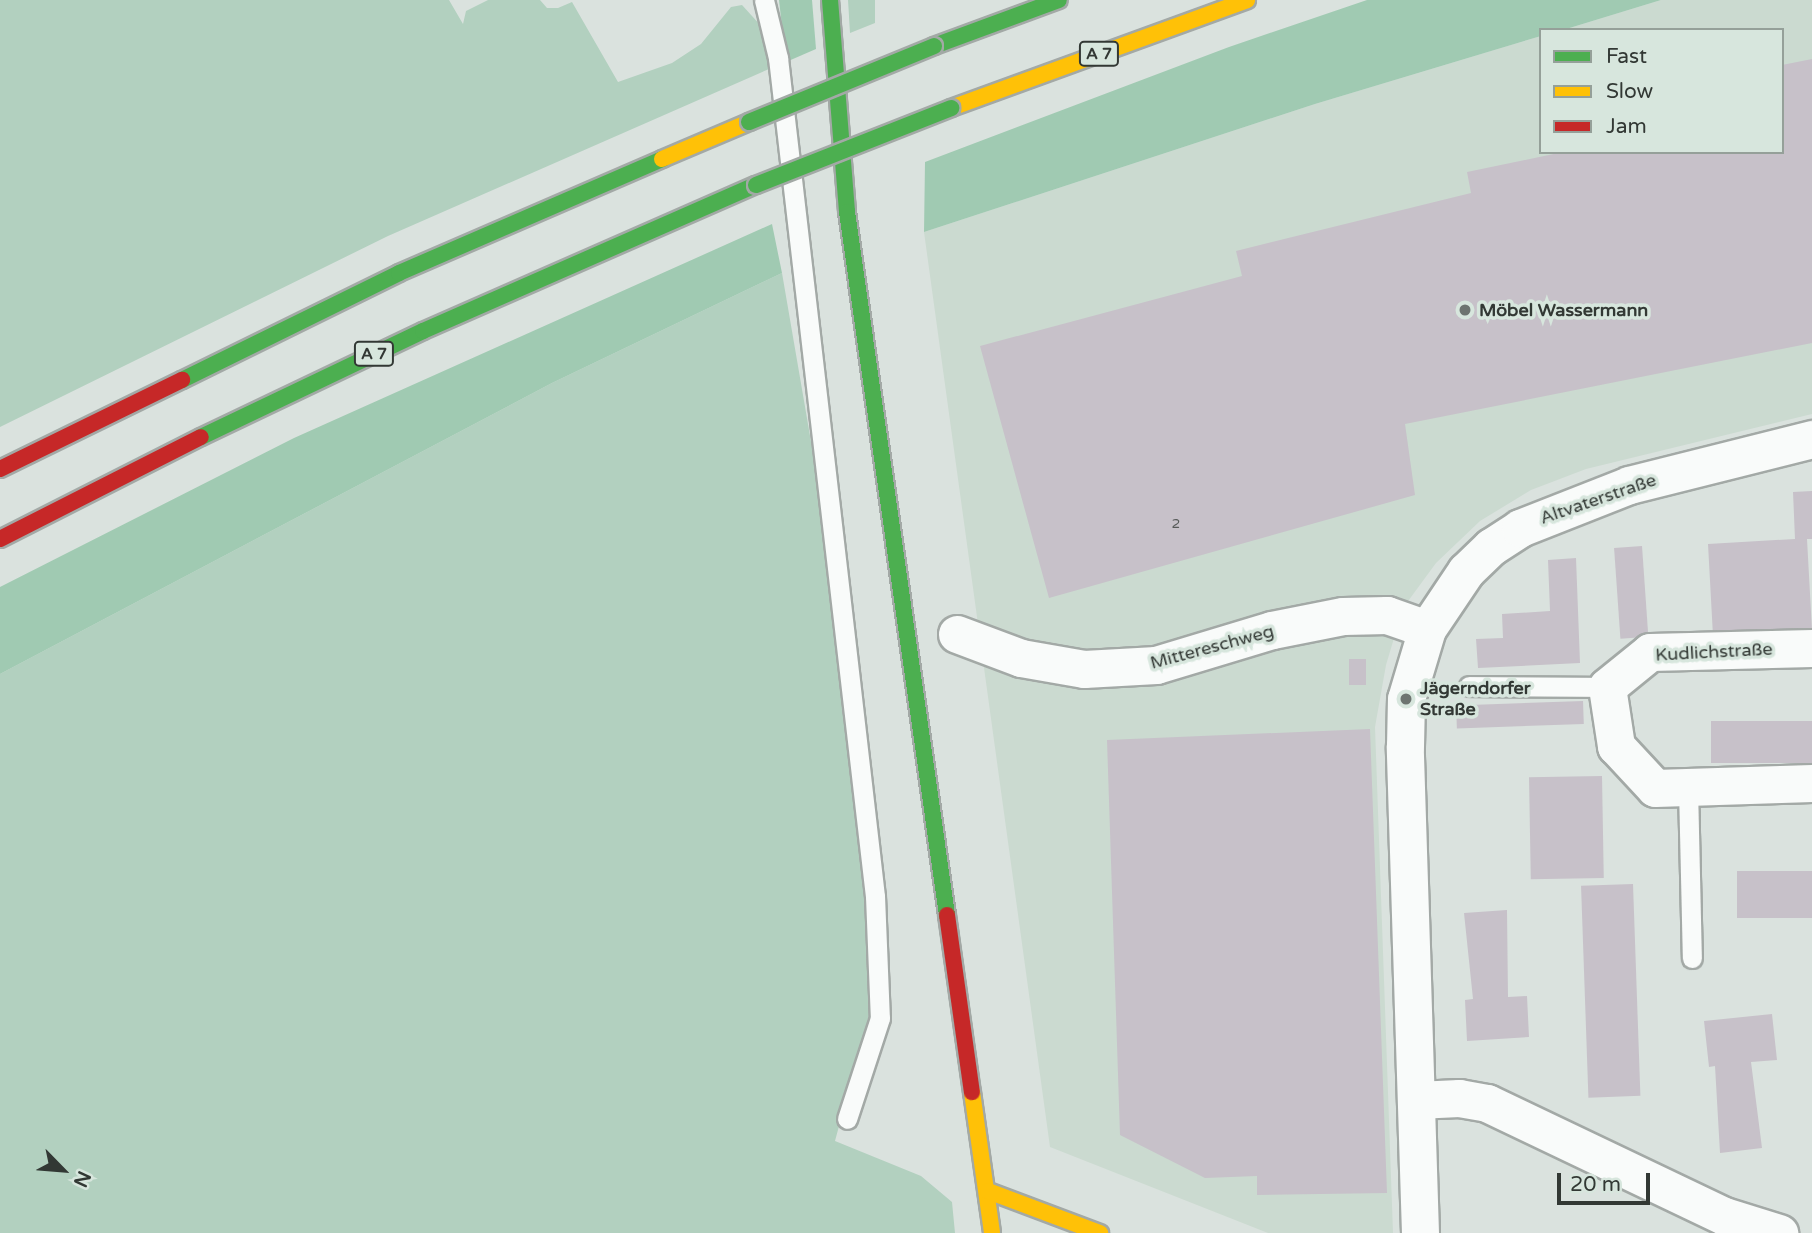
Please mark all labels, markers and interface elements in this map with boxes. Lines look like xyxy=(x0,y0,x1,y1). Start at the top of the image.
legend xyxy=(1539,28,1784,154)
road number: A 7 xyxy=(1078,42,1120,66)
text: Fast xyxy=(1606,44,1647,69)
text: Slow xyxy=(1606,79,1653,104)
text: Jam xyxy=(1606,114,1647,139)
place label: Möbel Wassermann xyxy=(1479,299,1648,321)
marker: Möbel Wassermann xyxy=(1457,302,1473,318)
road number: A 7 xyxy=(353,342,395,366)
street label: Altvaterstraße xyxy=(1537,469,1659,529)
house number: 2 xyxy=(1172,516,1180,532)
street label: Mittereschweg xyxy=(1148,620,1276,674)
street label: Kudlichstraße xyxy=(1655,638,1773,666)
place label: Jägerndorfer Straße xyxy=(1420,678,1531,720)
marker: Jägerndorfer Straße xyxy=(1398,691,1414,707)
north arrow xyxy=(28,1135,98,1205)
scale bar xyxy=(1560,1160,1653,1204)
text: N xyxy=(69,1167,95,1190)
text: 20 m xyxy=(1570,1172,1621,1197)

